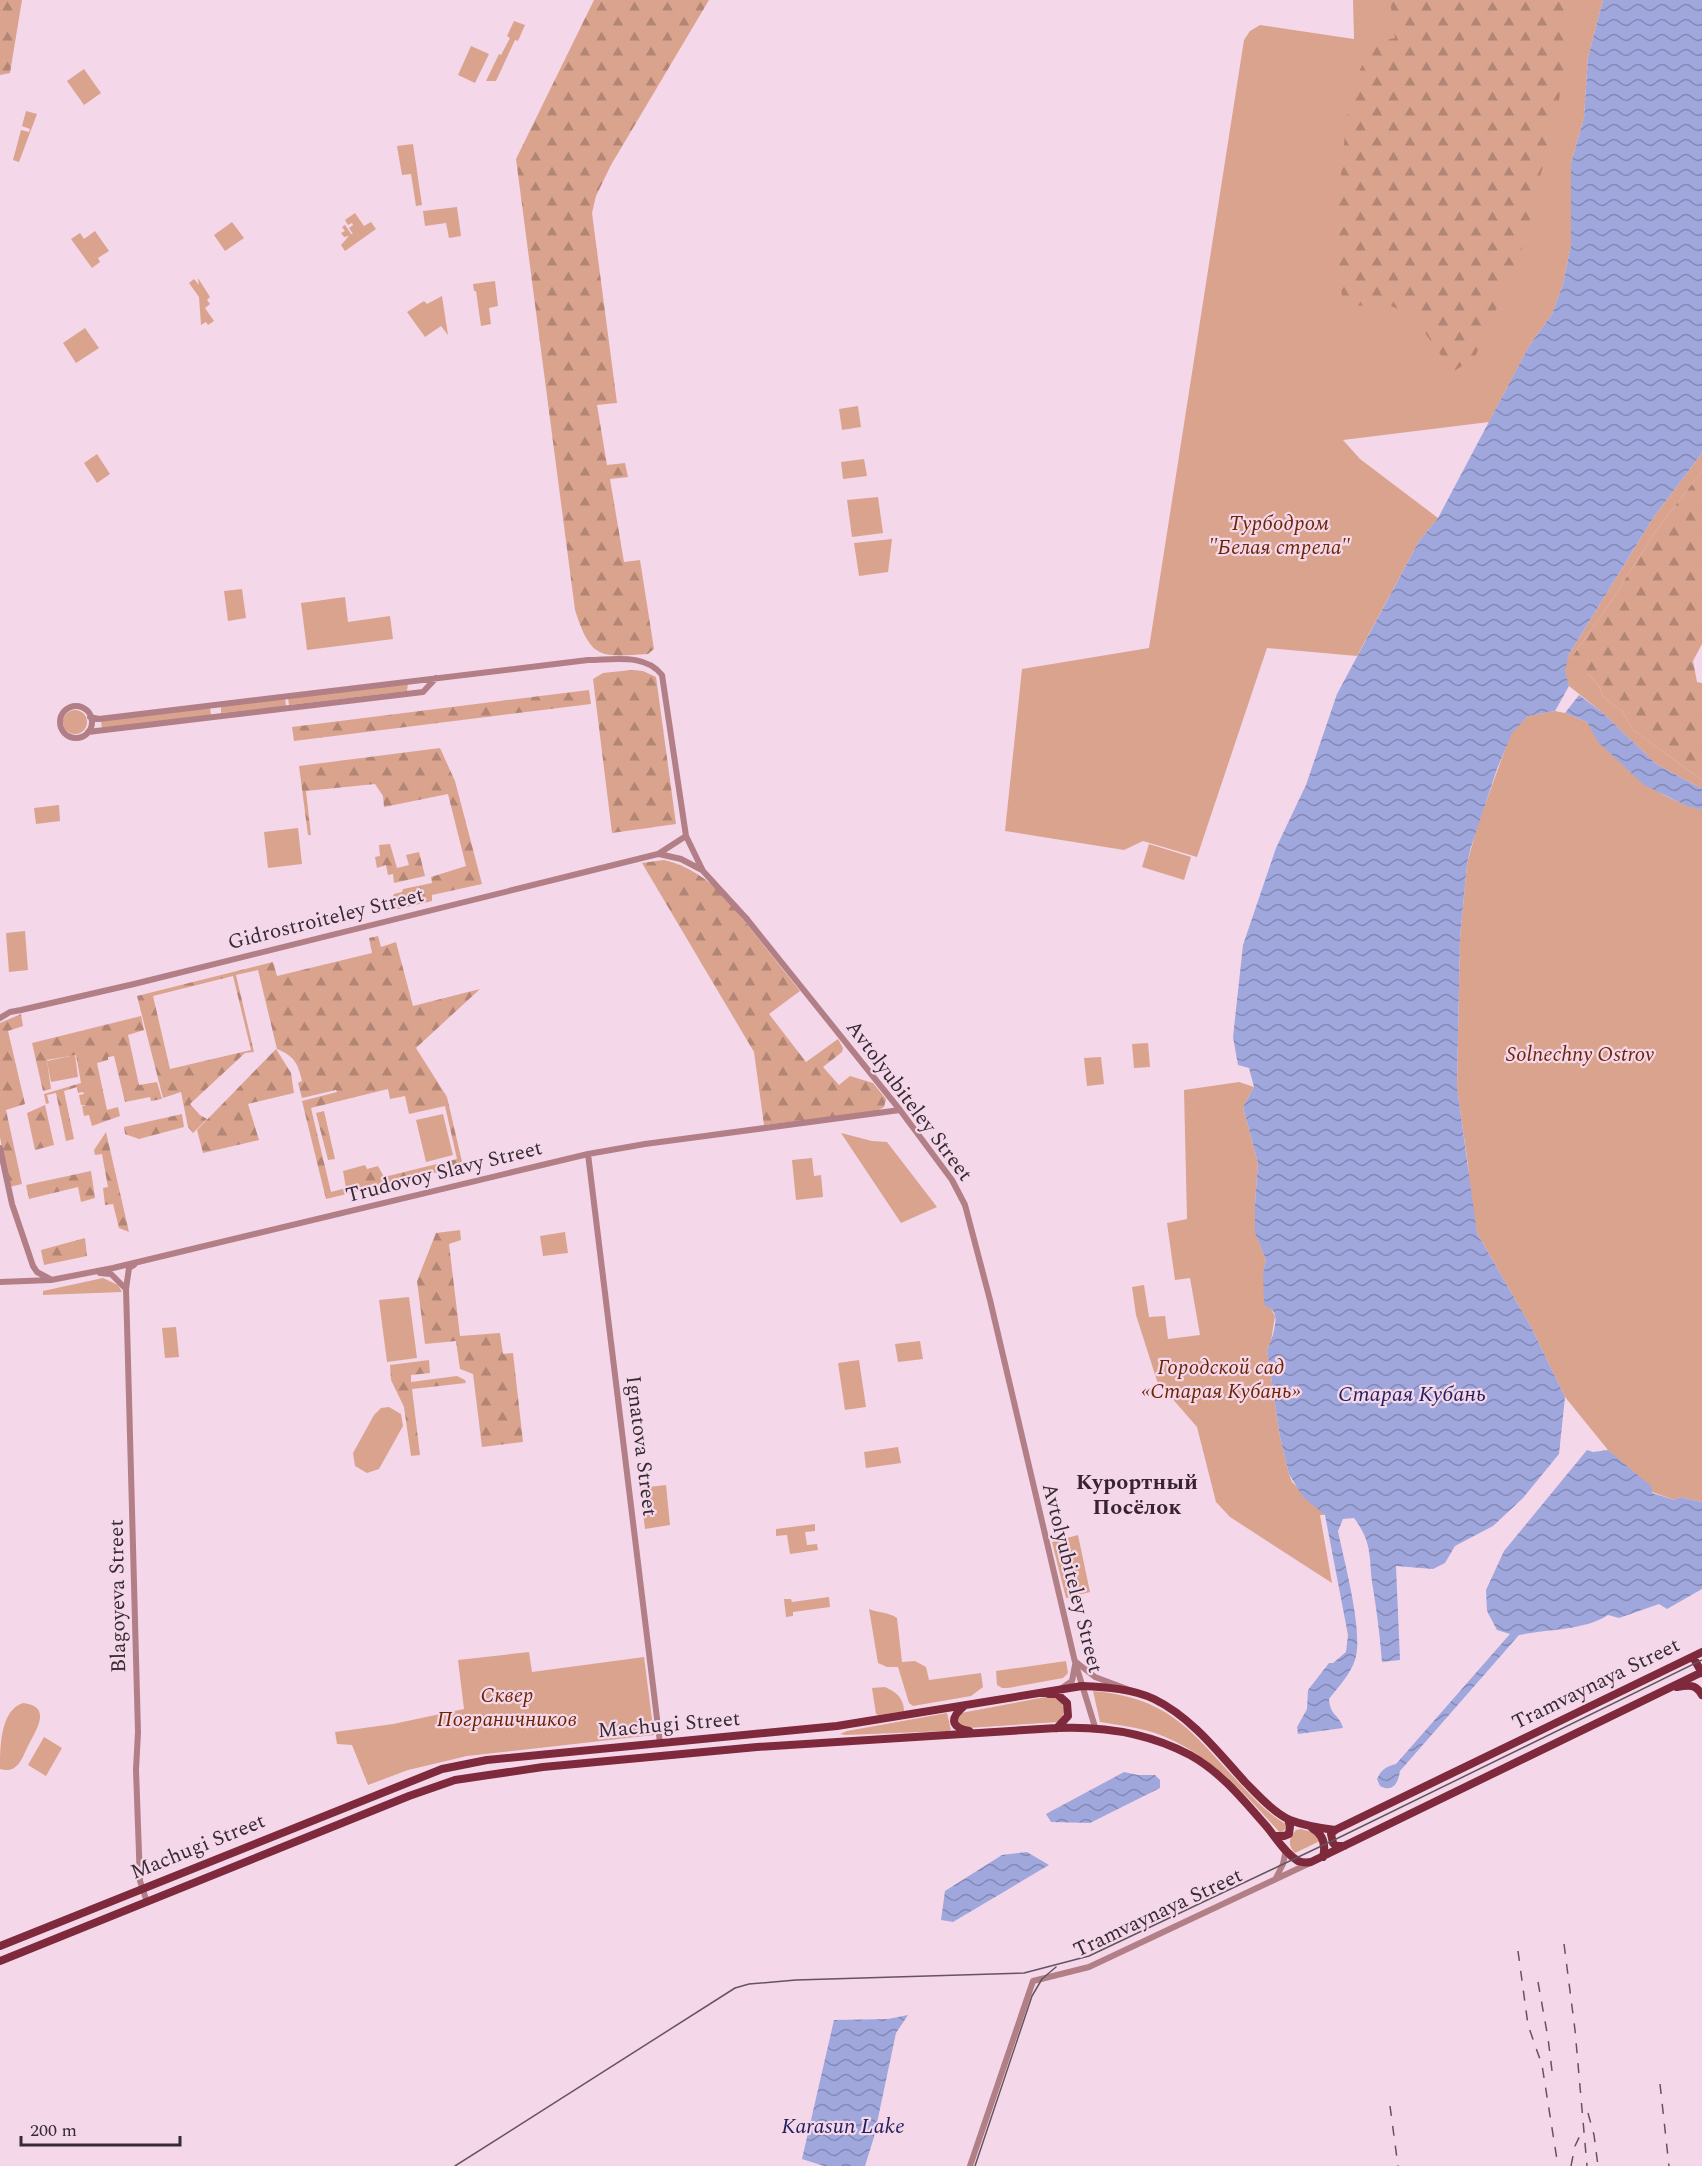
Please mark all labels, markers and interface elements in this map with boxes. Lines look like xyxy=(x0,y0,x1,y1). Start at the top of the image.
park label: Турбодром "Белая стрела" xyxy=(1208,508,1350,564)
street label: Gidrostroiteley Street xyxy=(224,879,428,959)
street label: Avtolyubiteley Street xyxy=(838,1014,980,1188)
park label: Solnechny Ostrov xyxy=(1506,1039,1655,1071)
street label: Trudovoy Slavy Street xyxy=(342,1132,546,1212)
park label: Городской сад «Старая Кубань» xyxy=(1142,1352,1301,1408)
street label: Ignatova Street xyxy=(617,1374,665,1518)
water label: Старая Кубань xyxy=(1338,1378,1486,1411)
district label: Курортный Посёлок xyxy=(1076,1466,1198,1524)
street label: Avtolyubiteley Street xyxy=(1033,1480,1111,1676)
street label: Blagoyeva Street xyxy=(101,1519,135,1673)
street label: Tramvaynaya Street xyxy=(1507,1629,1685,1739)
park label: Сквер Пограничников xyxy=(437,1680,577,1736)
street label: Machugi Street xyxy=(596,1703,742,1747)
street label: Machugi Street xyxy=(126,1805,270,1889)
street label: Tramvaynaya Street xyxy=(1068,1860,1248,1966)
scale bar xyxy=(21,2109,180,2147)
water label: Karasun Lake xyxy=(781,2110,905,2143)
text: 200 m xyxy=(30,2117,77,2144)

